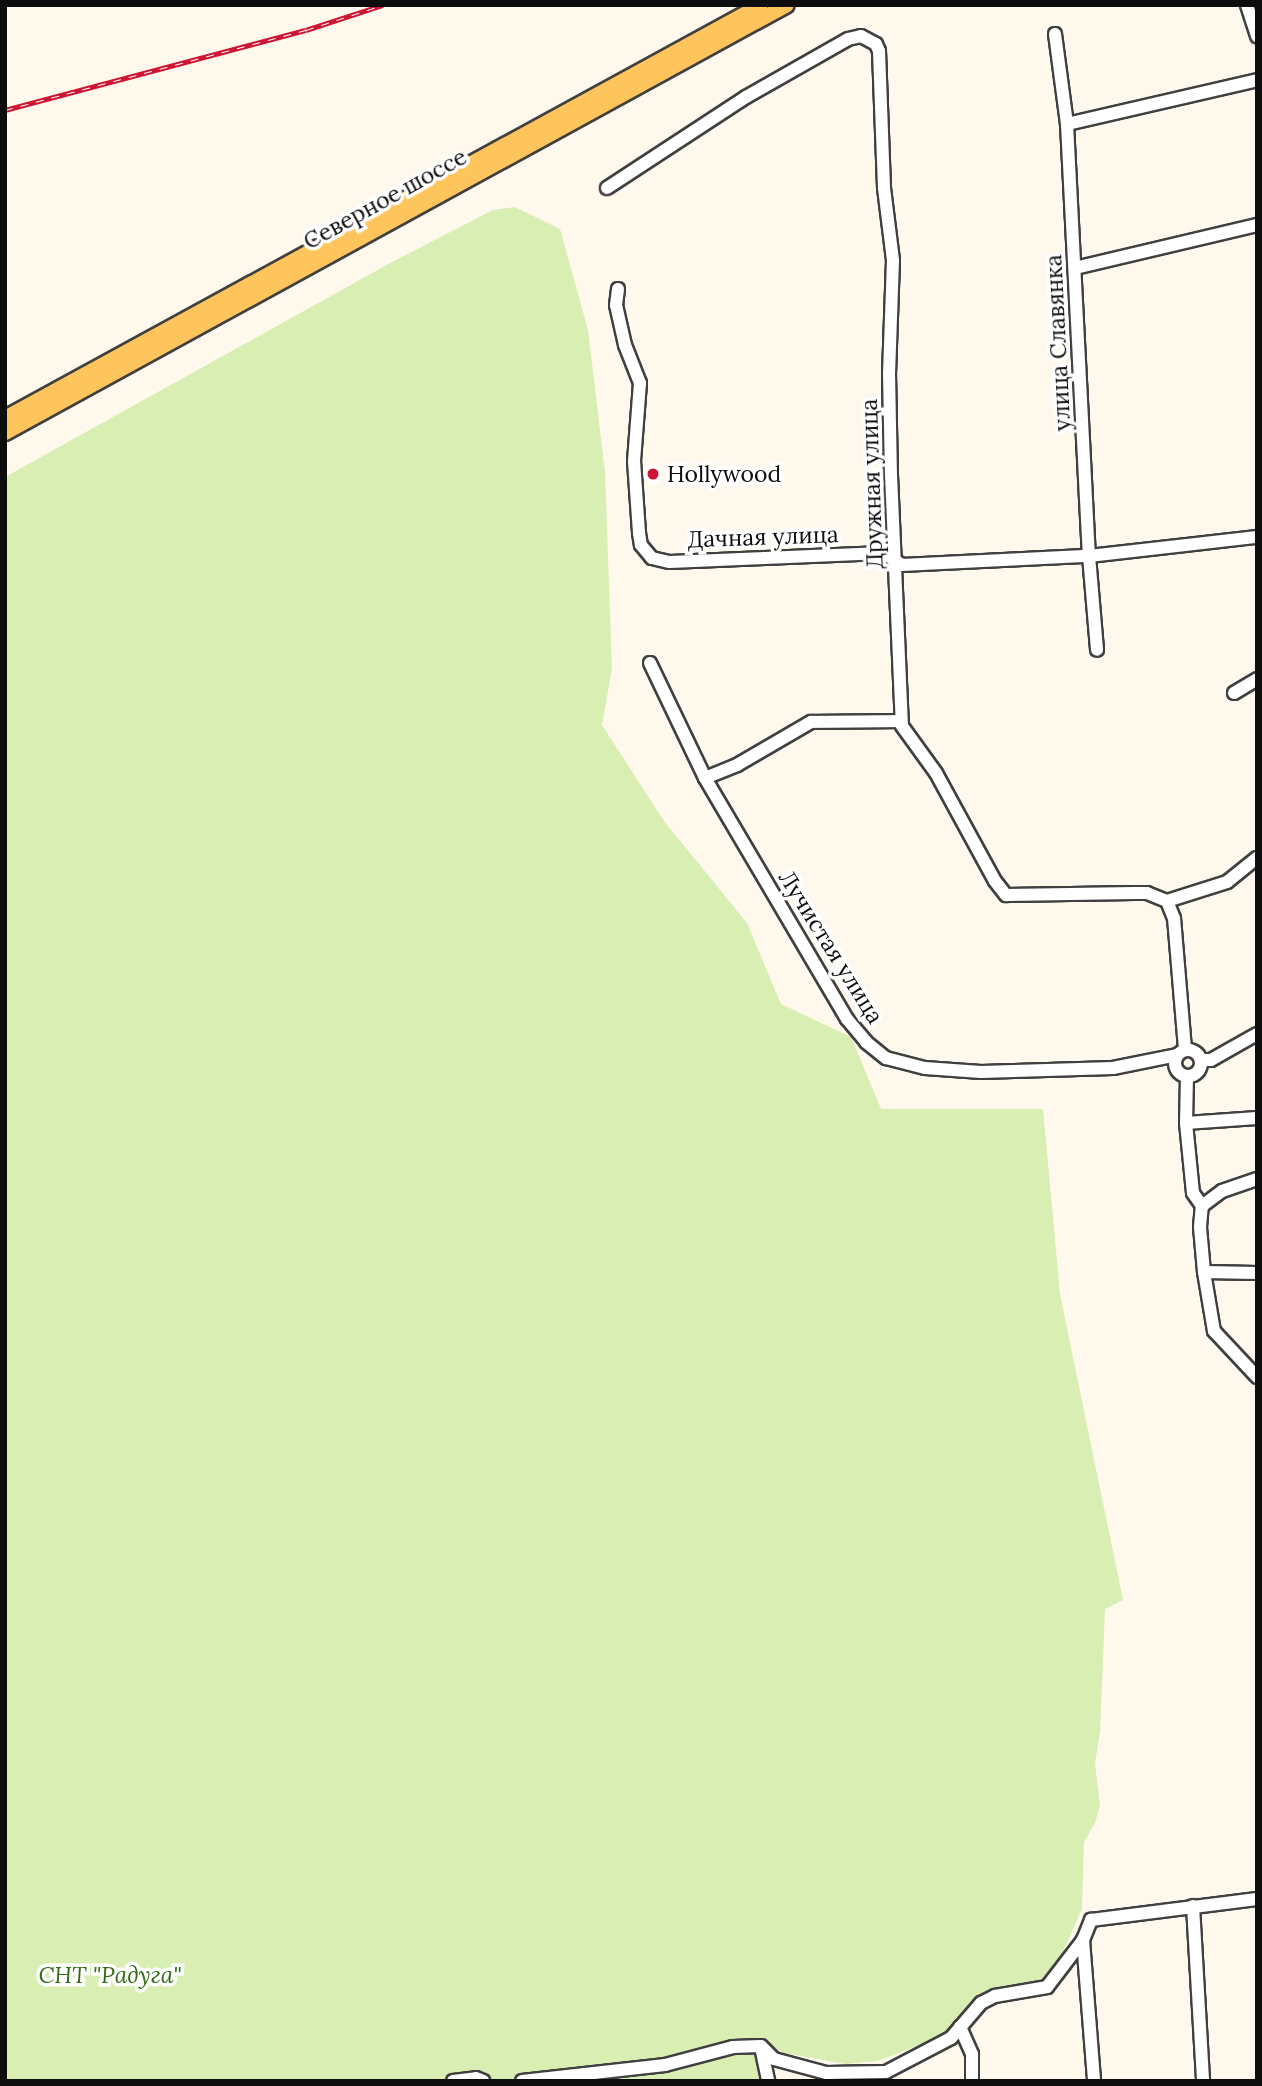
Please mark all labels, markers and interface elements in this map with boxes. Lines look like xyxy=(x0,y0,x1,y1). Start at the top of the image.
street label: Северное шоссе xyxy=(299,143,471,255)
street label: улица Славянка xyxy=(1040,254,1076,432)
street label: Дружная улица xyxy=(855,398,889,570)
place label: Hollywood xyxy=(667,460,781,488)
marker: Hollywood xyxy=(645,466,661,482)
street label: Дачная улица xyxy=(687,521,839,553)
street label: Лучистая улица xyxy=(773,865,889,1029)
park label: СНТ "Радуга" xyxy=(39,1961,181,1989)

